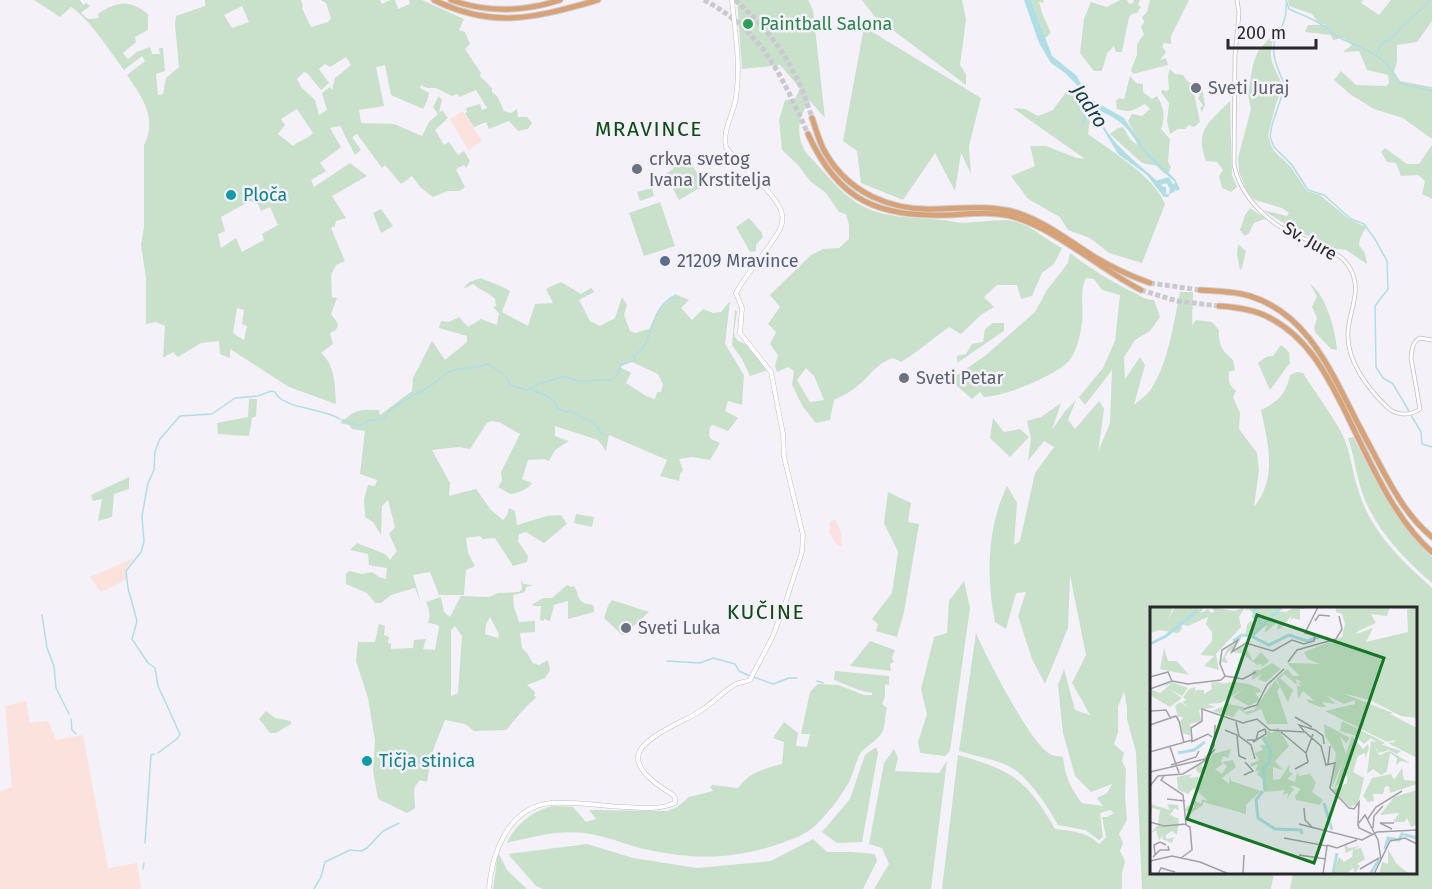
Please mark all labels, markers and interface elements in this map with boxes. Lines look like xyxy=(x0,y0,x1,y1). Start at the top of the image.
scale bar xyxy=(1228,12,1316,50)
place label: Paintball Salona xyxy=(760,13,892,35)
marker: Paintball Salona xyxy=(741,17,755,31)
text: 200 m xyxy=(1237,22,1286,44)
place label: Sveti Juraj xyxy=(1208,77,1290,99)
water label: Jadro xyxy=(1066,79,1113,132)
marker: Sveti Juraj xyxy=(1189,81,1203,95)
district label: MRAVINCE xyxy=(595,116,703,142)
place label: crkva svetog Ivana Krstitelja xyxy=(649,148,771,191)
marker: crkva svetog Ivana Krstitelja xyxy=(630,162,644,176)
place label: Ploča xyxy=(243,184,287,206)
marker: Ploča xyxy=(224,188,238,202)
street label: Sv. Jure xyxy=(1279,217,1341,265)
place label: 21209 Mravince xyxy=(677,250,799,272)
marker: 21209 Mravince xyxy=(658,254,672,268)
place label: Sveti Petar xyxy=(916,367,1003,389)
marker: Sveti Petar xyxy=(897,371,911,385)
district label: KUČINE xyxy=(727,599,805,625)
inset map xyxy=(1150,607,1417,874)
place label: Sveti Luka xyxy=(638,617,720,639)
marker: Sveti Luka xyxy=(619,621,633,635)
place label: Tičja stinica xyxy=(379,750,475,772)
marker: Tičja stinica xyxy=(360,754,374,768)

